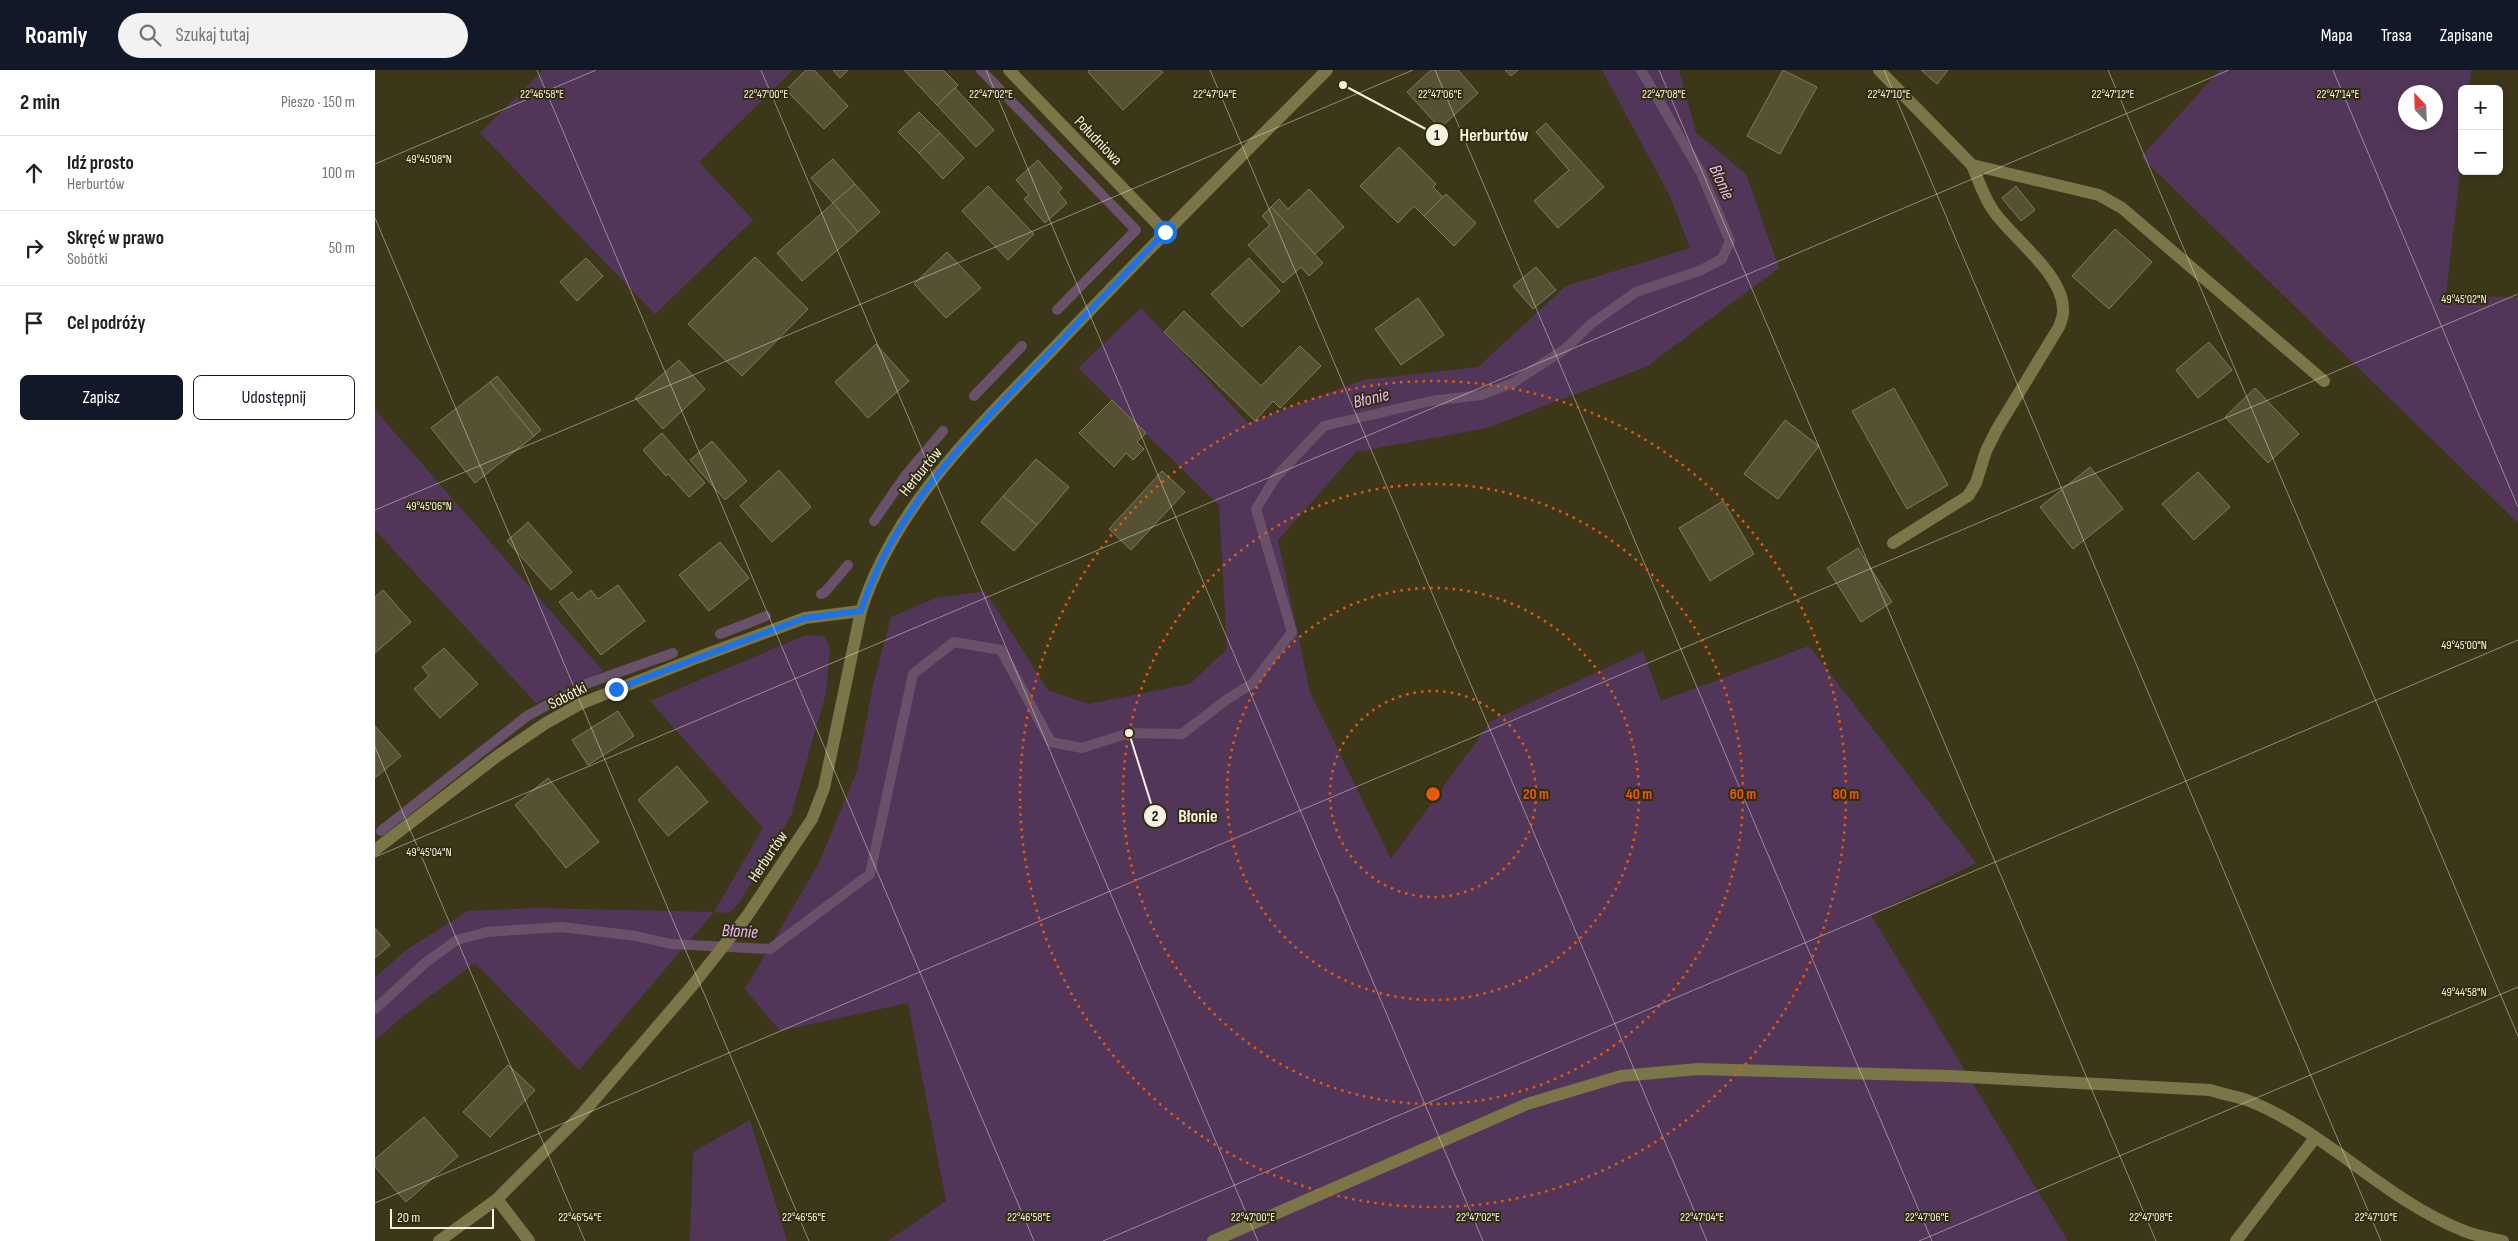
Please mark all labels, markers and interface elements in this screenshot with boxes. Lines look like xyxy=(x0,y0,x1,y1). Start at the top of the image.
search box xyxy=(118,13,468,58)
text: Roamly xyxy=(25,21,88,50)
icon: search xyxy=(136,21,164,49)
text: Szukaj tutaj xyxy=(176,24,249,47)
text: Mapa xyxy=(2321,25,2353,46)
text: Trasa xyxy=(2381,25,2412,46)
text: Zapisane xyxy=(2440,25,2493,46)
north arrow xyxy=(2398,85,2443,130)
map controls xyxy=(2458,85,2503,175)
button: + xyxy=(2458,85,2503,130)
text: 22°46'58"E xyxy=(520,87,564,102)
text: 22°47'00"E xyxy=(744,87,788,102)
text: 22°47'02"E xyxy=(969,87,1013,102)
text: 22°47'04"E xyxy=(1193,87,1237,102)
text: 22°47'06"E xyxy=(1418,87,1462,102)
text: 22°47'08"E xyxy=(1642,87,1686,102)
text: 22°47'10"E xyxy=(1867,87,1911,102)
text: 22°47'12"E xyxy=(2092,87,2134,102)
text: 22°47'14"E xyxy=(2317,87,2359,102)
text: 2 min xyxy=(20,90,60,115)
text: Pieszo · 150 m xyxy=(281,93,355,112)
street label: Południowa xyxy=(1070,112,1126,170)
callout: Herburtów xyxy=(1424,119,1538,152)
text: Herburtów xyxy=(1460,125,1529,146)
text: 1 xyxy=(1434,126,1440,145)
button: − xyxy=(2458,130,2503,175)
text: Idź prosto xyxy=(67,152,134,175)
text: 49°45'08"N xyxy=(406,152,452,167)
icon: ahead xyxy=(20,159,48,187)
water label: Błonie xyxy=(1704,161,1739,203)
text: 100 m xyxy=(322,164,355,183)
text: Herburtów xyxy=(67,175,125,194)
route start xyxy=(1154,221,1177,244)
text: Skręć w prawo xyxy=(67,227,164,250)
icon: right xyxy=(20,234,48,262)
text: 50 m xyxy=(329,239,355,258)
text: Sobótki xyxy=(67,250,108,269)
text: 49°45'02"N xyxy=(2441,292,2487,307)
icon: arrive xyxy=(20,309,48,337)
text: Cel podróży xyxy=(67,312,145,335)
button: Zapisz xyxy=(20,375,183,420)
button: Udostępnij xyxy=(193,375,355,420)
water label: Błonie xyxy=(1351,384,1391,413)
street label: Herburtów xyxy=(896,444,947,500)
text: 49°45'06"N xyxy=(406,499,452,514)
text: 49°45'00"N xyxy=(2441,638,2487,653)
route end xyxy=(605,678,628,701)
street label: Sobótki xyxy=(545,679,590,714)
centre of rings xyxy=(1424,785,1442,803)
text: 20 m xyxy=(1523,785,1549,804)
text: 40 m xyxy=(1626,785,1652,804)
text: 60 m xyxy=(1730,785,1756,804)
text: 80 m xyxy=(1833,785,1859,804)
callout: Błonie xyxy=(1143,799,1227,832)
text: Błonie xyxy=(1178,806,1218,827)
text: 2 xyxy=(1152,807,1158,826)
street label: Herburtów xyxy=(744,828,792,886)
text: 49°45'04"N xyxy=(406,845,452,860)
water label: Błonie xyxy=(721,920,759,943)
text: 49°44'58"N xyxy=(2441,985,2487,1000)
scale bar xyxy=(390,1206,494,1229)
text: 20 m xyxy=(397,1209,420,1226)
text: 22°46'54"E xyxy=(558,1210,602,1225)
text: 22°46'56"E xyxy=(782,1210,826,1225)
text: 22°46'58"E xyxy=(1007,1210,1051,1225)
text: 22°47'00"E xyxy=(1231,1210,1275,1225)
text: 22°47'02"E xyxy=(1456,1210,1500,1225)
text: 22°47'04"E xyxy=(1680,1210,1724,1225)
text: 22°47'06"E xyxy=(1905,1210,1949,1225)
text: 22°47'08"E xyxy=(2129,1210,2173,1225)
text: 22°47'10"E xyxy=(2354,1210,2398,1225)

